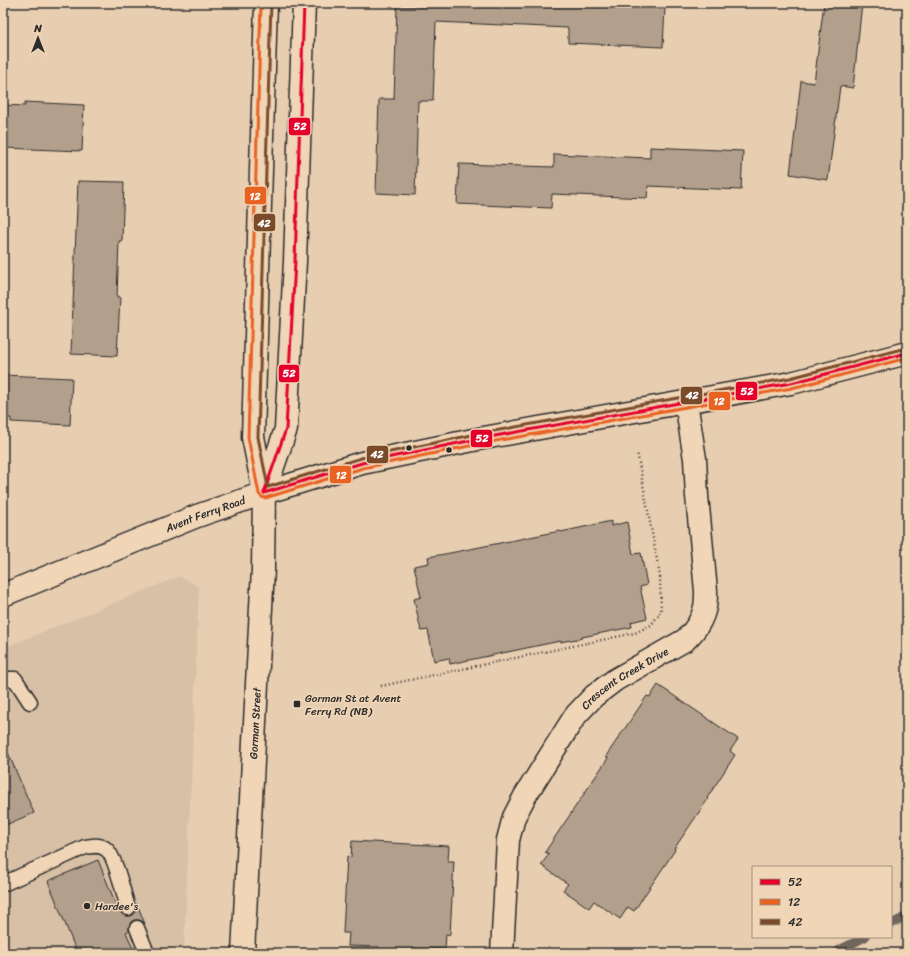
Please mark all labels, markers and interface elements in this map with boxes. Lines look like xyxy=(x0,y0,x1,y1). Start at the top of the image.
north arrow xyxy=(18,18,58,58)
text: N xyxy=(33,19,42,38)
line badge: 52 xyxy=(288,117,311,136)
text: 52 xyxy=(293,117,307,136)
line badge: 12 xyxy=(244,186,267,205)
text: 12 xyxy=(249,187,261,206)
line badge: 42 xyxy=(253,213,276,232)
text: 42 xyxy=(256,214,271,233)
line badge: 52 xyxy=(278,364,300,383)
text: 52 xyxy=(282,364,296,383)
line badge: 52 xyxy=(735,381,758,401)
text: 52 xyxy=(740,382,754,401)
line badge: 42 xyxy=(680,386,703,405)
text: 42 xyxy=(684,386,699,405)
line badge: 12 xyxy=(708,391,731,411)
text: 12 xyxy=(713,392,725,411)
line badge: 52 xyxy=(470,429,493,448)
text: 52 xyxy=(475,429,489,448)
unlabelled marker xyxy=(404,443,414,453)
line badge: 42 xyxy=(366,445,389,464)
text: 42 xyxy=(369,445,384,464)
unlabelled marker xyxy=(444,445,454,455)
line badge: 12 xyxy=(329,465,352,484)
text: 12 xyxy=(335,466,347,485)
street label: Avent Ferry Road xyxy=(162,491,249,538)
street label: Crescent Creek Drive xyxy=(577,642,673,714)
street label: Gorman Street xyxy=(244,687,267,760)
place label: Gorman St at Avent Ferry Rd (NB) xyxy=(305,689,401,721)
marker: Gorman St at Avent Ferry Rd (NB) xyxy=(292,699,302,709)
legend xyxy=(752,866,892,938)
text: 52 xyxy=(788,871,802,893)
text: 12 xyxy=(788,891,800,913)
place label: Hardee's xyxy=(95,897,139,916)
marker: Hardee's xyxy=(82,901,92,911)
text: 42 xyxy=(788,911,803,933)

